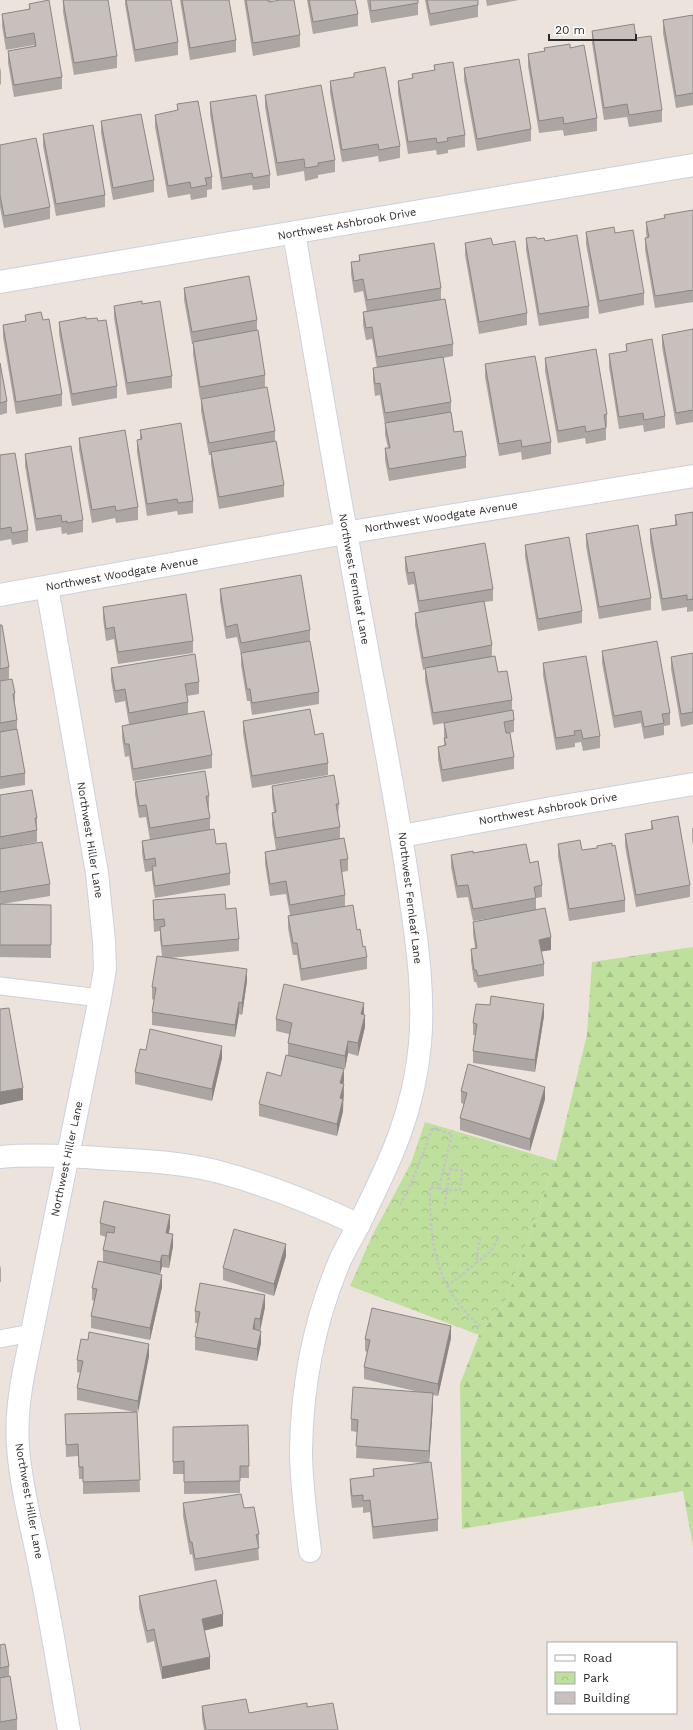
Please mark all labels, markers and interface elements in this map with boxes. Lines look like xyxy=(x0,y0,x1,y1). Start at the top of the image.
scale bar xyxy=(549,16,636,42)
text: 20 m xyxy=(555,23,585,37)
street label: Northwest Ashbrook Drive xyxy=(277,205,417,243)
street label: Northwest Woodgate Avenue xyxy=(364,498,518,536)
street label: Northwest Fernleaf Lane xyxy=(336,512,372,646)
street label: Northwest Woodgate Avenue xyxy=(45,554,199,594)
street label: Northwest Hiller Lane xyxy=(74,781,106,899)
street label: Northwest Ashbrook Drive xyxy=(478,790,618,828)
street label: Northwest Fernleaf Lane xyxy=(395,831,425,965)
street label: Northwest Hiller Lane xyxy=(48,1100,86,1218)
street label: Northwest Hiller Lane xyxy=(12,1442,46,1560)
legend xyxy=(547,1642,677,1714)
text: Road xyxy=(583,1651,612,1665)
text: Park xyxy=(583,1671,609,1685)
text: Building xyxy=(583,1691,630,1705)

